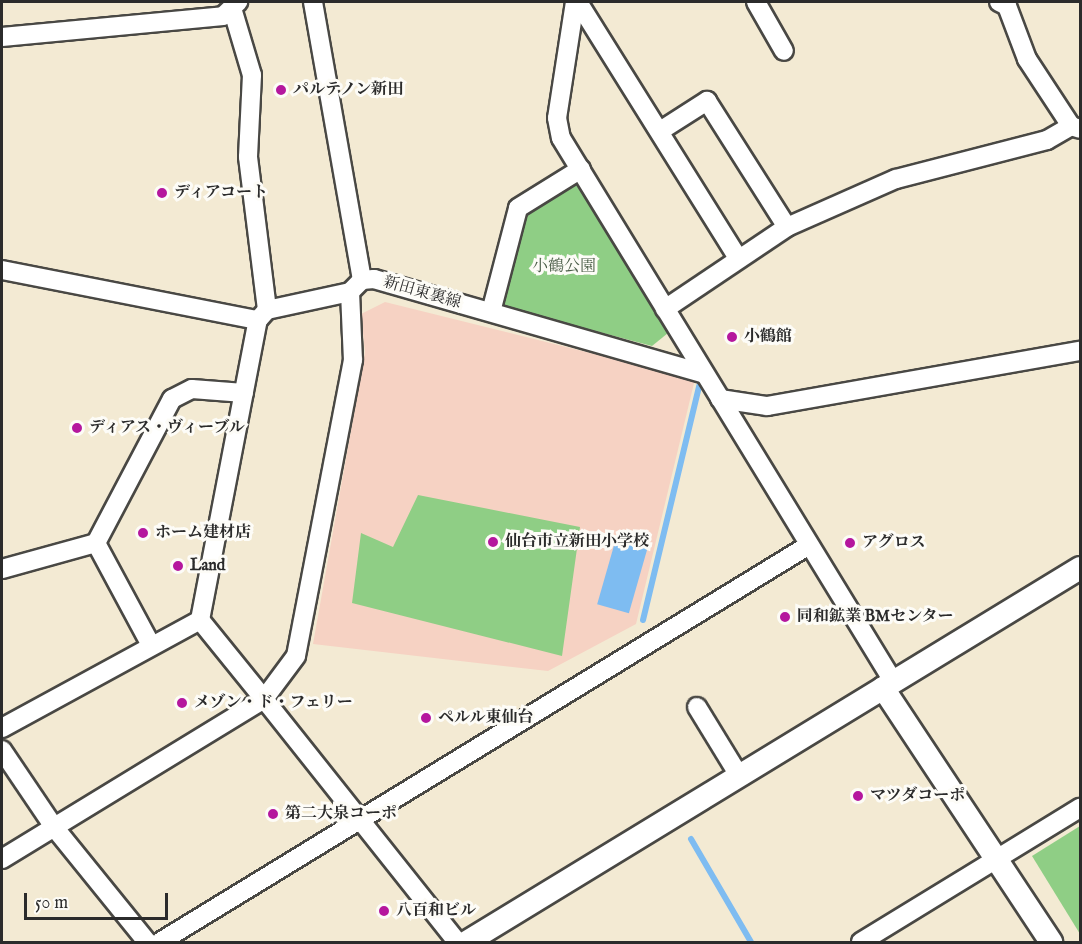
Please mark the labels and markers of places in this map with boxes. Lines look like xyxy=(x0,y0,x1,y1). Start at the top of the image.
place label: パルテノン新田 xyxy=(293,80,405,100)
marker: パルテノン新田 xyxy=(274,83,288,97)
place label: ディアコート xyxy=(174,183,270,203)
marker: ディアコート xyxy=(155,186,169,200)
place label: 小鶴館 xyxy=(744,327,792,347)
marker: 小鶴館 xyxy=(725,330,739,344)
place label: ディアス・ヴィーブル xyxy=(89,418,249,438)
marker: ディアス・ヴィーブル xyxy=(70,421,84,435)
place label: ホーム建材店 xyxy=(155,523,251,543)
marker: ホーム建材店 xyxy=(136,526,150,540)
place label: 仙台市立新田小学校 xyxy=(505,532,649,552)
place label: アグロス xyxy=(862,533,926,553)
marker: 仙台市立新田小学校 xyxy=(486,535,500,549)
marker: アグロス xyxy=(843,536,857,550)
place label: Land xyxy=(190,556,225,576)
marker: Land xyxy=(171,559,185,573)
place label: 同和鉱業 BMセンター xyxy=(797,607,954,627)
marker: 同和鉱業 BMセンター xyxy=(778,610,792,624)
place label: メゾン・ド・フェリー xyxy=(194,693,354,713)
marker: メゾン・ド・フェリー xyxy=(175,696,189,710)
place label: ペルル東仙台 xyxy=(438,708,534,728)
marker: ペルル東仙台 xyxy=(419,711,433,725)
place label: マツダコーポ xyxy=(870,786,966,806)
marker: マツダコーポ xyxy=(851,789,865,803)
place label: 第二大泉コーポ xyxy=(285,804,397,824)
marker: 第二大泉コーポ xyxy=(266,807,280,821)
place label: 八百和ビル xyxy=(396,901,476,921)
marker: 八百和ビル xyxy=(377,904,391,918)

